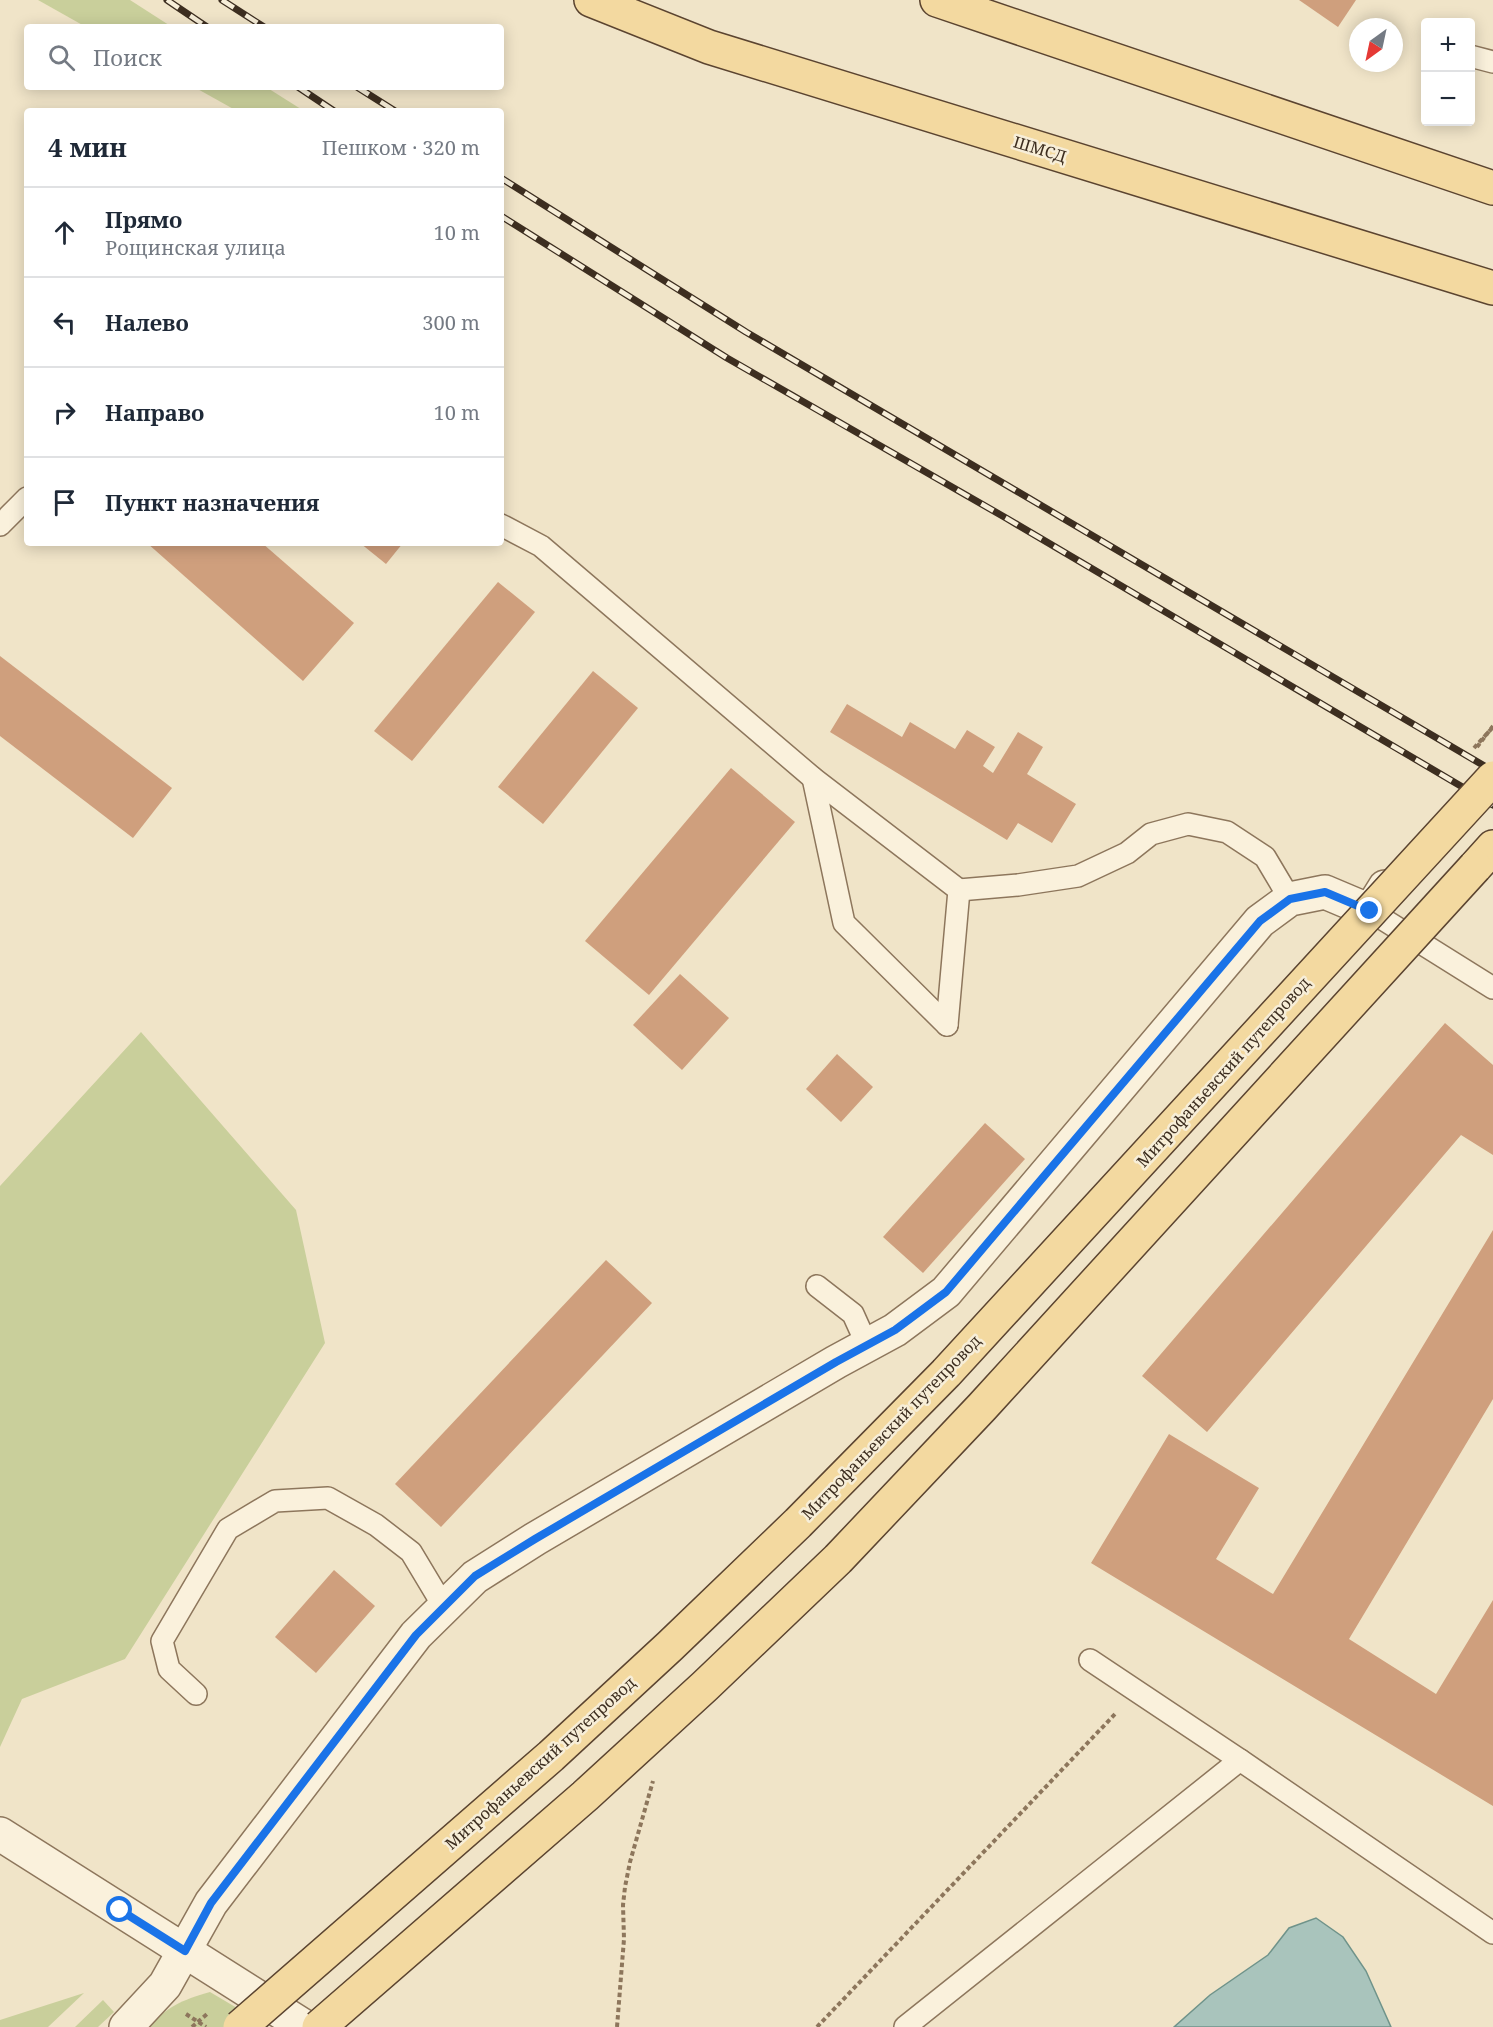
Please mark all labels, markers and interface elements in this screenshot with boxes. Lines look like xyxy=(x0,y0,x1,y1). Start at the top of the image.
north arrow xyxy=(1349,18,1403,72)
map controls xyxy=(1421,18,1475,126)
button: + xyxy=(1421,18,1475,72)
search box xyxy=(24,24,504,90)
icon: search xyxy=(45,41,78,74)
text: Поиск xyxy=(93,42,162,72)
button: − xyxy=(1421,72,1475,126)
text: 4 мин xyxy=(48,129,127,165)
street label: ШМСД xyxy=(1011,131,1069,167)
text: Пешком · 320 m xyxy=(322,134,480,161)
text: Прямо xyxy=(105,204,182,234)
icon: ahead xyxy=(48,216,81,249)
text: 10 m xyxy=(434,219,480,246)
text: Рощинская улица xyxy=(105,234,286,261)
icon: left xyxy=(48,306,81,339)
text: Налево xyxy=(105,307,189,337)
text: 300 m xyxy=(422,309,480,336)
icon: right xyxy=(48,396,81,429)
text: Направо xyxy=(105,397,204,427)
text: 10 m xyxy=(434,399,480,426)
icon: arrive xyxy=(48,486,81,519)
text: Пункт назначения xyxy=(105,487,319,517)
route end xyxy=(1356,897,1382,923)
street label: Митрофаньевский путепровод xyxy=(1131,972,1315,1172)
street label: Митрофаньевский путепровод xyxy=(797,1330,986,1524)
street label: Митрофаньевский путепровод xyxy=(440,1671,640,1855)
route start xyxy=(106,1896,132,1922)

